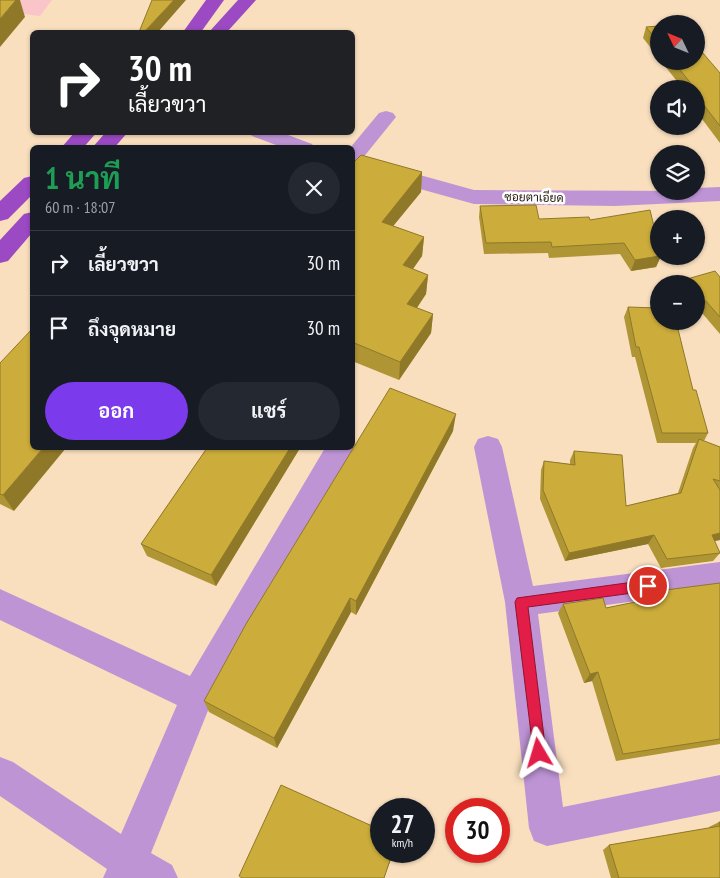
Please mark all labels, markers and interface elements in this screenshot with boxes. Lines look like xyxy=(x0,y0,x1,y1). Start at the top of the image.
north arrow xyxy=(650,15,705,70)
map controls xyxy=(650,15,705,330)
text: 30 m xyxy=(128,45,192,91)
icon: right xyxy=(45,50,110,115)
button: sound xyxy=(650,80,705,135)
text: เลี้ยวขวา xyxy=(128,90,206,118)
button: layers xyxy=(650,145,705,200)
text: 1 นาที xyxy=(45,158,121,197)
button: close xyxy=(288,162,340,214)
street label: ซอยตาเอียด xyxy=(504,189,564,205)
text: 60 m · 18:07 xyxy=(45,197,116,217)
button: + xyxy=(650,210,705,265)
icon: right xyxy=(45,249,73,277)
text: 30 m xyxy=(307,251,340,275)
text: เลี้ยวขวา xyxy=(88,252,159,276)
button: − xyxy=(650,275,705,330)
icon: arrive xyxy=(45,314,73,342)
text: 30 m xyxy=(307,316,340,340)
text: ถึงจุดหมาย xyxy=(88,317,176,341)
button: ออก xyxy=(45,382,188,440)
button: แชร์ xyxy=(198,382,340,440)
pin xyxy=(627,565,669,607)
icon: arrive xyxy=(634,572,662,600)
position arrow xyxy=(512,726,564,778)
speed limit sign: 30 xyxy=(445,798,510,863)
text: 27 xyxy=(391,808,414,840)
text: km/h xyxy=(392,835,413,850)

